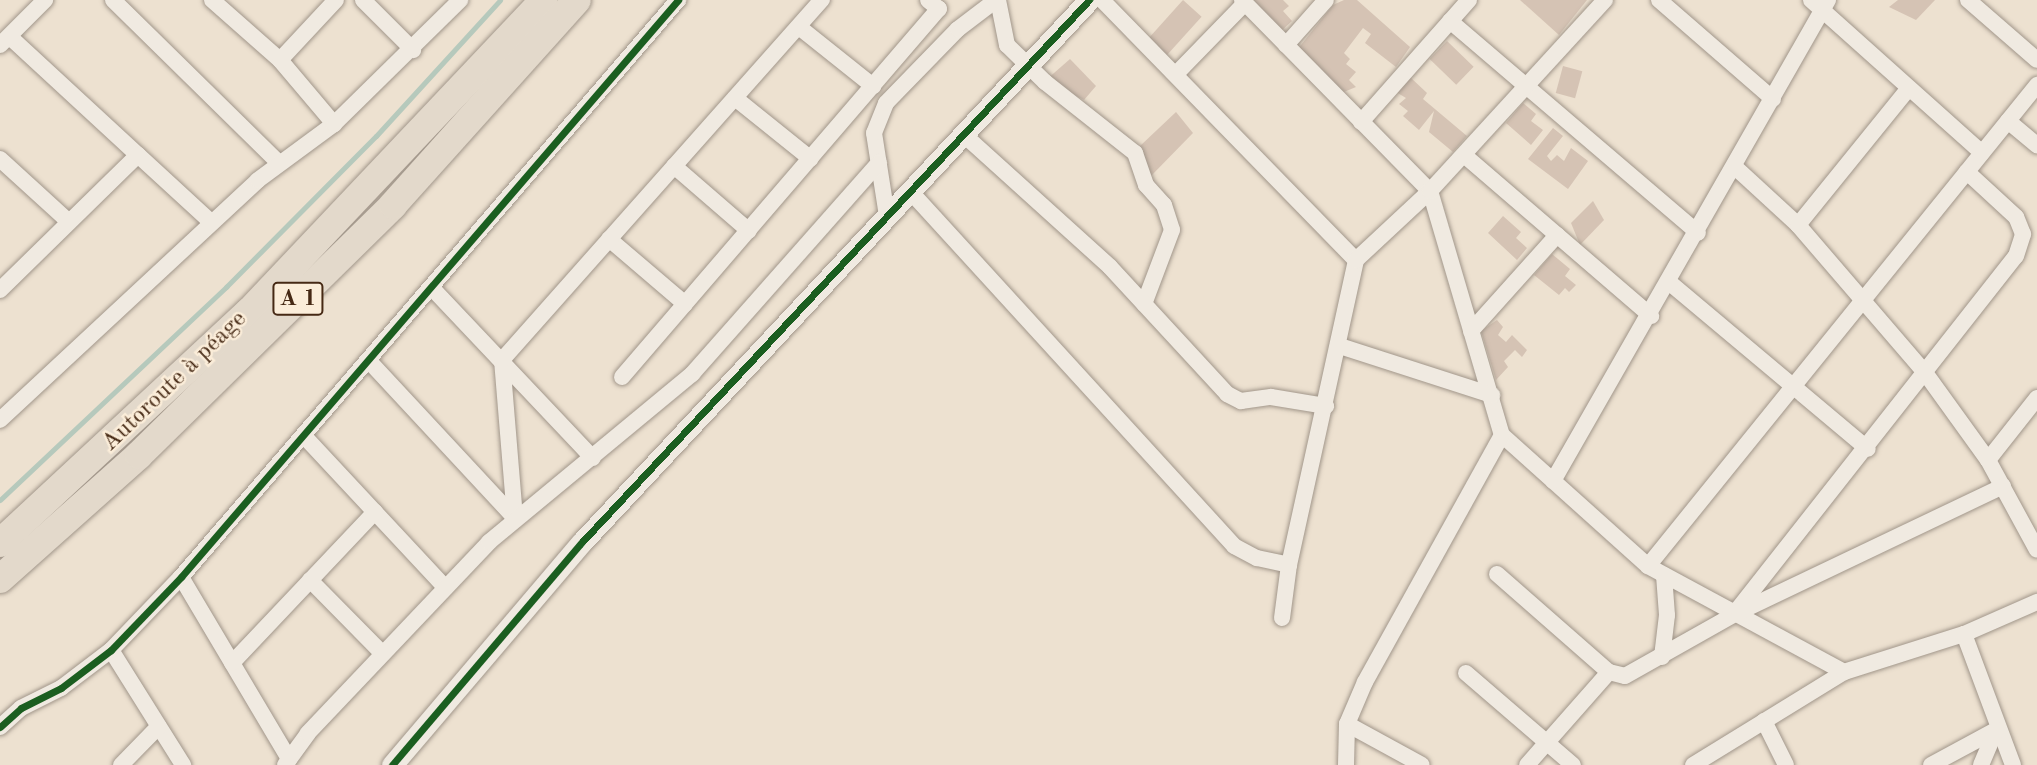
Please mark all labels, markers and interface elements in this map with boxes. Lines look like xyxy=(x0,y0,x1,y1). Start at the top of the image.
road number: A 1 xyxy=(272,280,324,318)
street label: Autoroute à péage xyxy=(97,306,253,458)

